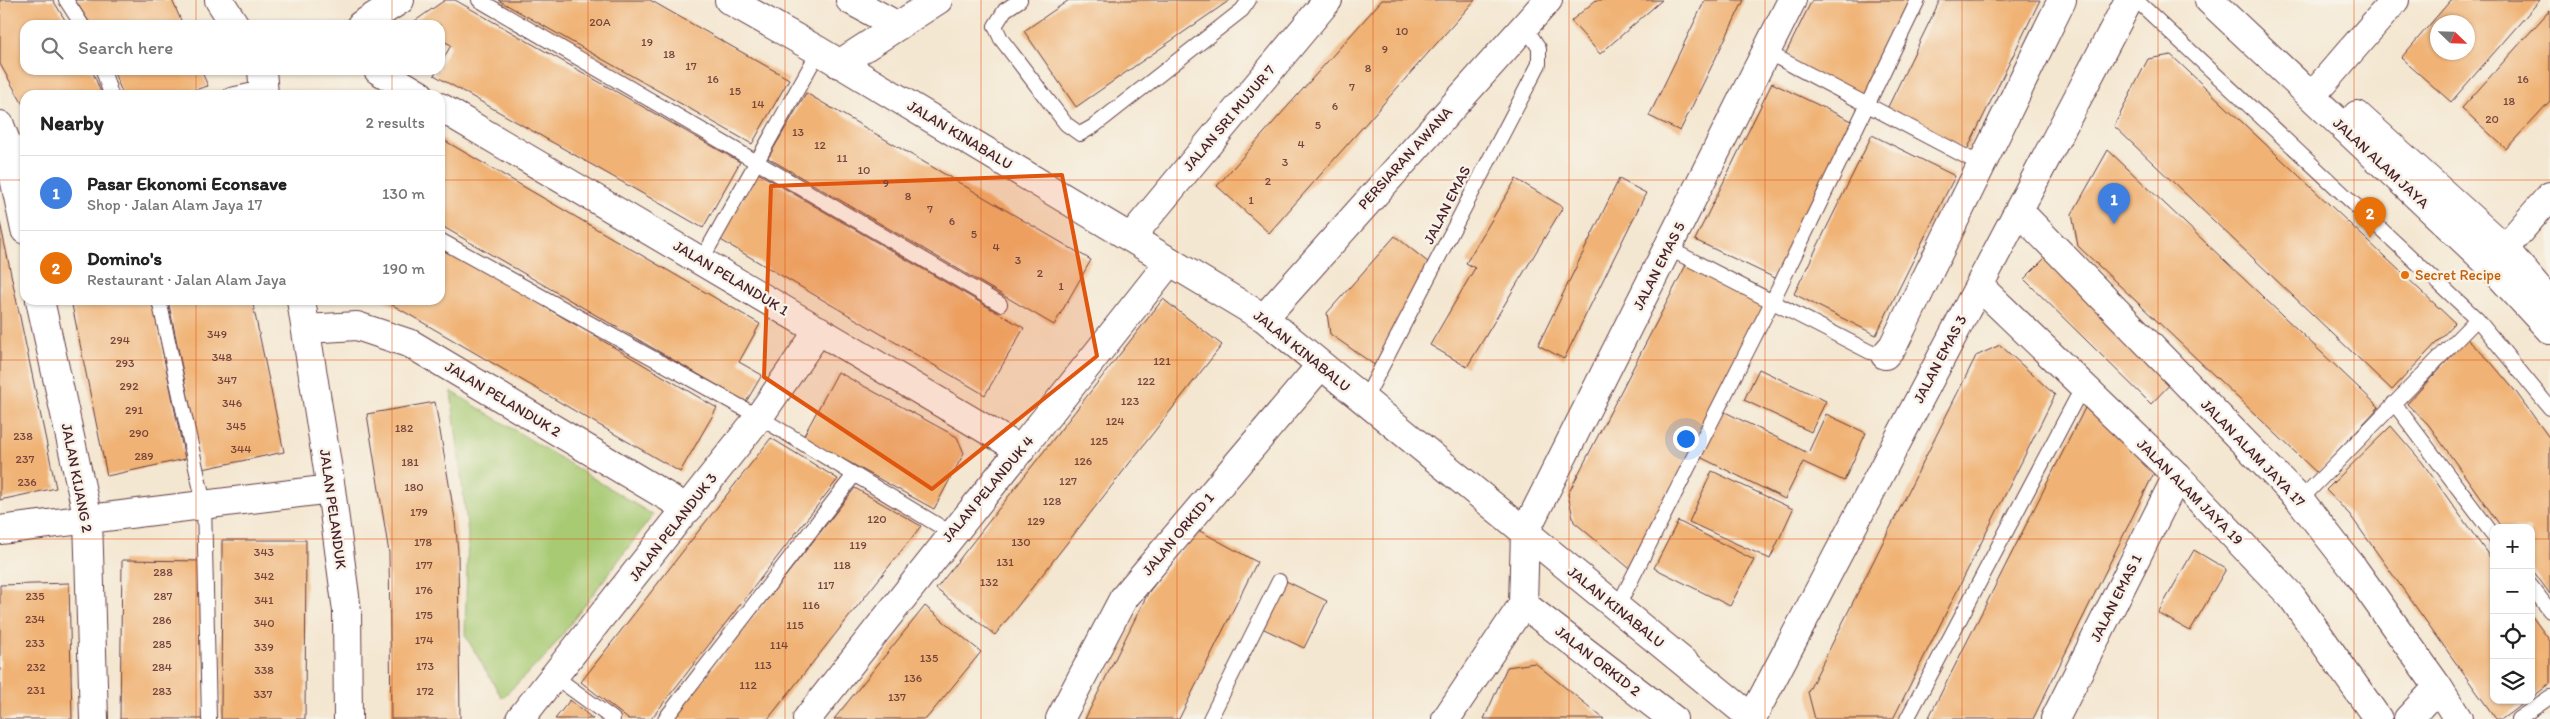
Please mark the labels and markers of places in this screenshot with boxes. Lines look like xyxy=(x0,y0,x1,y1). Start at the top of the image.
pin: 1 xyxy=(2098,183,2130,224)
pin: 2 xyxy=(2354,197,2386,238)
place label: Secret Recipe xyxy=(2415,266,2501,284)
marker: Secret Recipe xyxy=(2399,269,2411,281)

